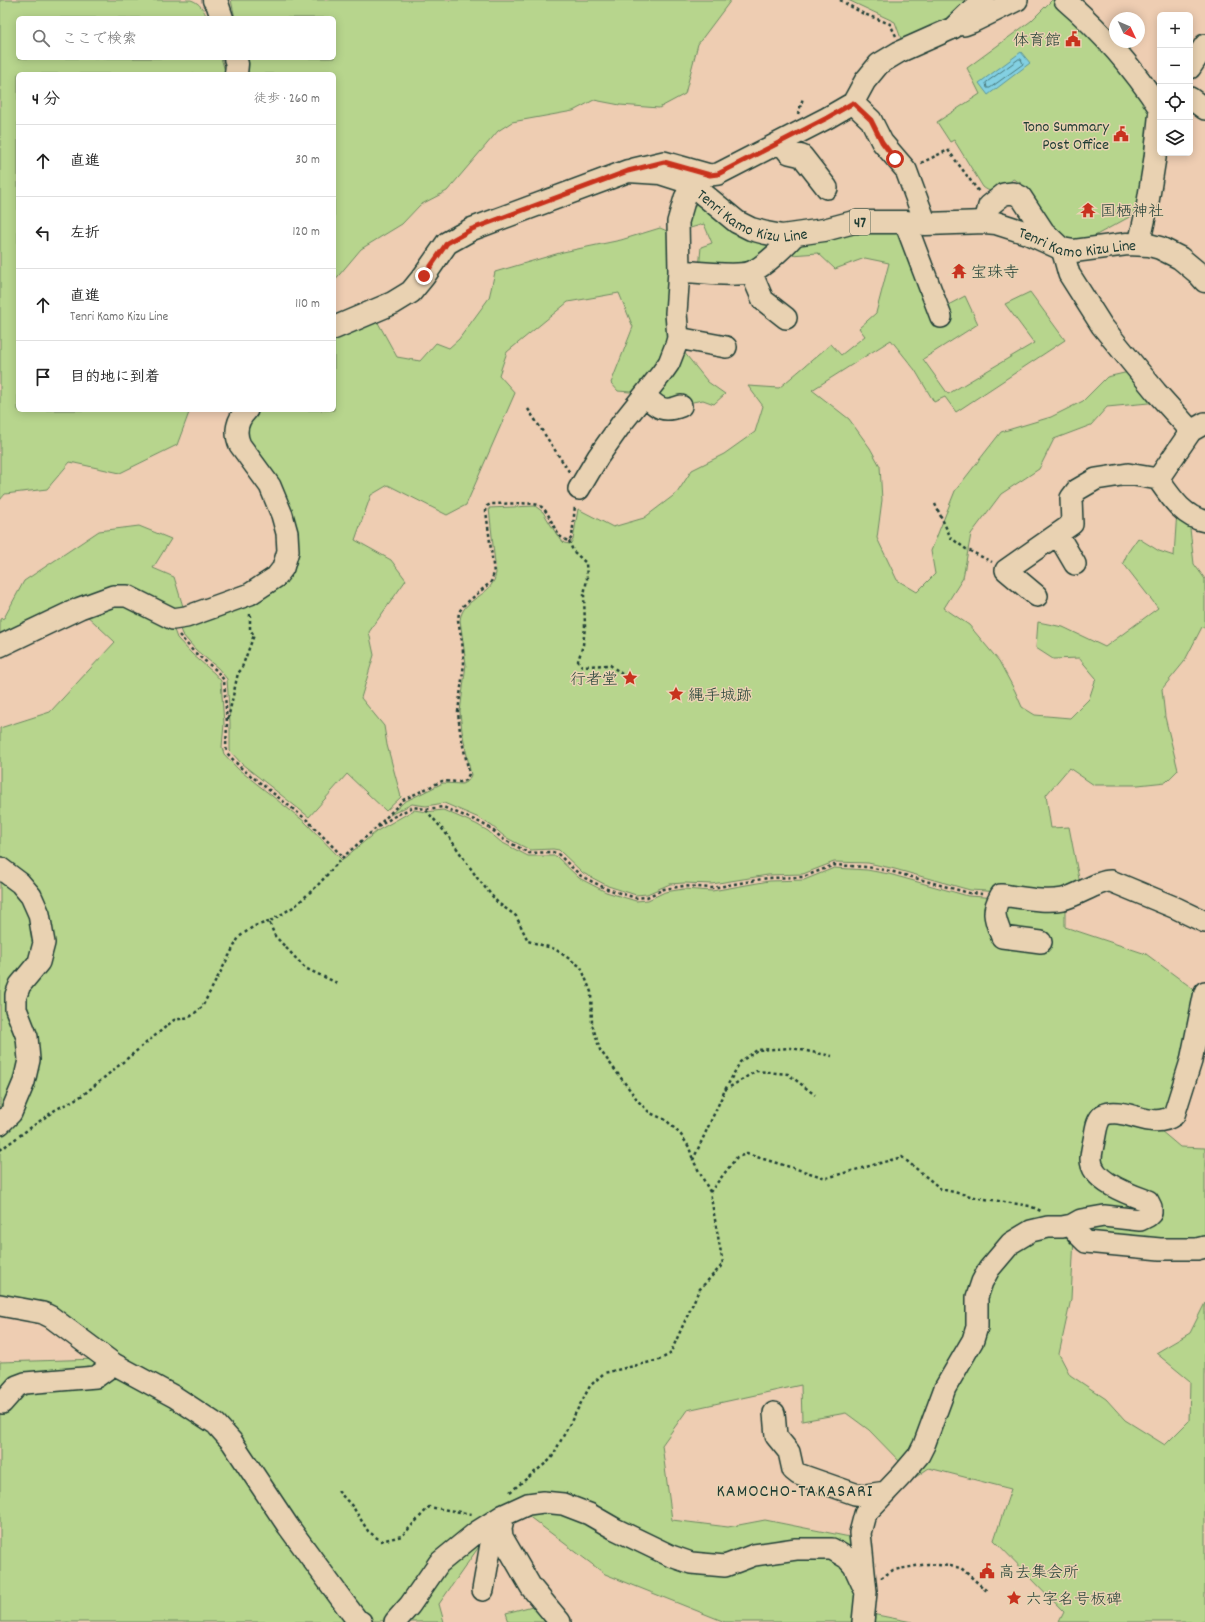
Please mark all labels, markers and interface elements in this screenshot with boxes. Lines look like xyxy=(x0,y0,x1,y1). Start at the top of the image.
north arrow xyxy=(1109,12,1145,48)
map controls xyxy=(1157,12,1193,156)
button: + xyxy=(1157,12,1193,48)
search box xyxy=(16,16,336,60)
icon: search xyxy=(30,27,52,49)
text: ここで検索 xyxy=(62,29,137,51)
place label: 体育館 xyxy=(1013,30,1061,53)
public building icon: 体育館 xyxy=(1064,30,1082,48)
button: − xyxy=(1157,48,1193,84)
button: locate xyxy=(1157,84,1193,120)
text: 4 分 xyxy=(32,89,60,113)
text: 徒歩 · 260 m xyxy=(254,90,320,109)
place label: Tono Summary Post Office xyxy=(1023,116,1110,157)
button: layers xyxy=(1157,120,1193,156)
public building icon: Tono Summary Post Office xyxy=(1112,125,1130,143)
icon: ahead xyxy=(32,150,54,172)
route start xyxy=(886,150,904,168)
text: 直進 xyxy=(70,151,100,173)
text: 30 m xyxy=(295,151,320,170)
street label: Tenri Kamo Kizu Line xyxy=(691,184,809,250)
temple icon: 国栖神社 xyxy=(1079,201,1097,219)
place label: 国栖神社 xyxy=(1100,201,1164,224)
road number: 47 xyxy=(850,209,870,235)
icon: left xyxy=(32,222,54,244)
street label: Tenri Kamo Kizu Line xyxy=(1015,222,1136,265)
text: 左折 xyxy=(70,223,100,245)
text: 120 m xyxy=(292,223,320,242)
temple icon: 宝珠寺 xyxy=(950,262,968,280)
place label: 宝珠寺 xyxy=(971,262,1019,285)
route end xyxy=(415,267,433,285)
text: 直進 xyxy=(70,286,100,308)
icon: ahead xyxy=(32,294,54,316)
text: 110 m xyxy=(295,295,320,314)
text: Tenri Kamo Kizu Line xyxy=(70,308,168,327)
icon: arrive xyxy=(32,366,54,388)
text: 目的地に到着 xyxy=(70,367,160,389)
place label: 行者堂 xyxy=(570,669,618,692)
place icon: 行者堂 xyxy=(621,669,639,687)
place icon: 縄手城跡 xyxy=(667,685,685,703)
place label: 縄手城跡 xyxy=(688,685,752,708)
district label: KAMOCHO-TAKASARI xyxy=(717,1480,873,1505)
public building icon: 高去集会所 xyxy=(978,1562,996,1580)
place label: 高去集会所 xyxy=(999,1562,1079,1585)
place icon: 六字名号板碑 xyxy=(1005,1589,1023,1607)
place label: 六字名号板碑 xyxy=(1026,1589,1122,1612)

